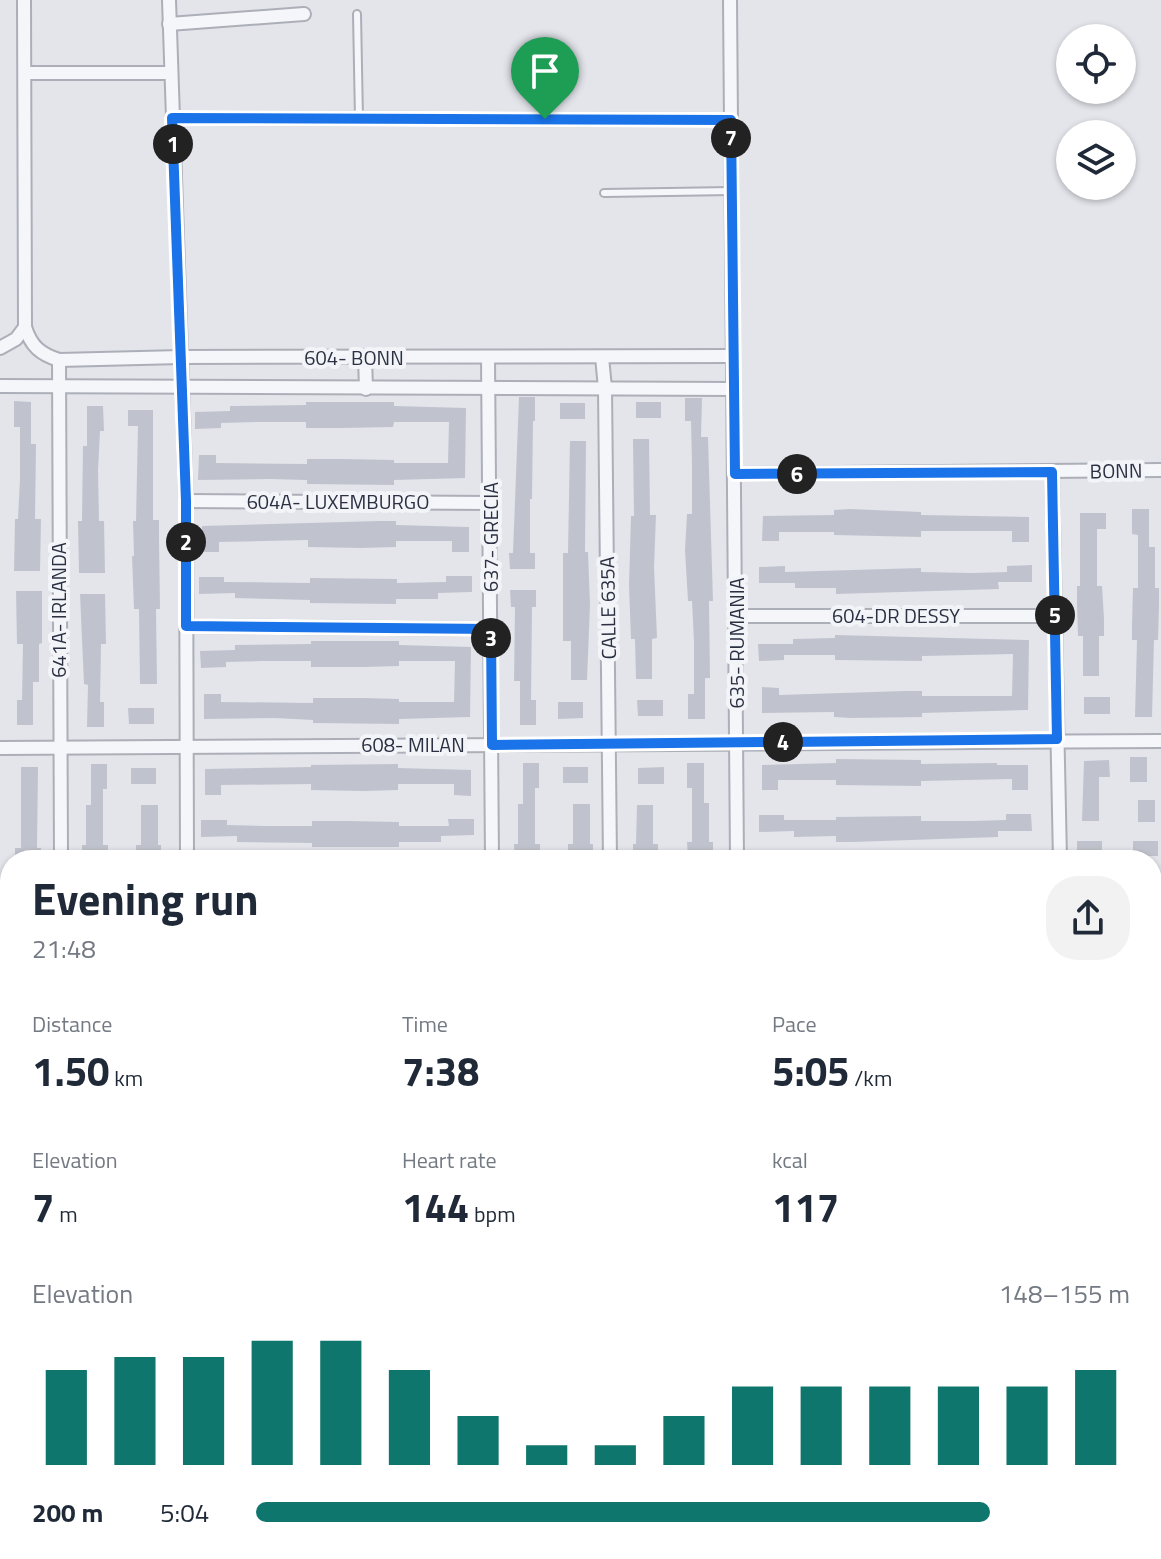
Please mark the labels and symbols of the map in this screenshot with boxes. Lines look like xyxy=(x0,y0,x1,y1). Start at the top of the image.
pin xyxy=(511,37,579,119)
pin: 7 xyxy=(711,118,751,158)
pin: 1 xyxy=(153,124,193,164)
street label: 604- BONN xyxy=(304,342,404,373)
pin: 6 xyxy=(777,454,817,494)
street label: BONN xyxy=(1089,455,1143,486)
street label: 637- GRECIA xyxy=(475,482,506,592)
street label: 604A- LUXEMBURGO xyxy=(247,486,429,517)
pin: 2 xyxy=(166,522,206,562)
street label: 641A- IRLANDA xyxy=(43,542,74,678)
street label: CALLE 635A xyxy=(591,556,624,660)
street label: 635- RUMANIA xyxy=(721,577,752,709)
pin: 5 xyxy=(1035,595,1075,635)
street label: 604-DR DESSY xyxy=(832,600,960,631)
pin: 3 xyxy=(471,618,511,658)
pin: 4 xyxy=(763,722,803,762)
street label: 608- MILAN xyxy=(361,729,465,760)

